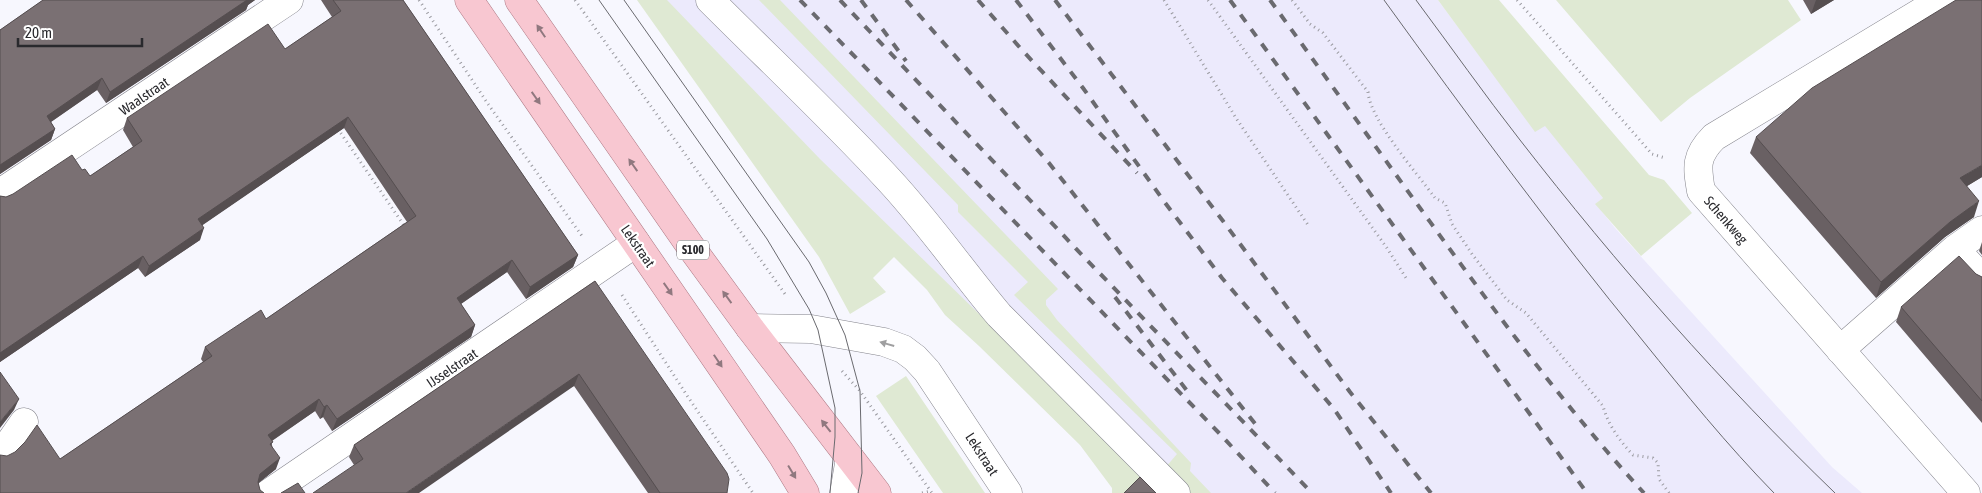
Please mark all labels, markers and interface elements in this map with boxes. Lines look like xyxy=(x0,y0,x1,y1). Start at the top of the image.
scale bar xyxy=(18,15,141,47)
text: 20 m xyxy=(25,24,52,41)
one-way arrow xyxy=(536,24,546,38)
street label: Waalstraat xyxy=(116,74,172,118)
one-way arrow xyxy=(531,91,541,105)
one-way arrow xyxy=(628,158,638,172)
street label: Schenkweg xyxy=(1701,193,1751,247)
street label: Lekstraat xyxy=(618,222,658,270)
road number: S100 xyxy=(677,240,709,260)
one-way arrow xyxy=(663,282,673,296)
one-way arrow xyxy=(722,291,733,304)
one-way arrow xyxy=(880,339,895,347)
street label: IJsselstraat xyxy=(424,345,480,391)
one-way arrow xyxy=(713,354,723,368)
one-way arrow xyxy=(821,420,832,433)
street label: Lekstraat xyxy=(962,430,1002,478)
one-way arrow xyxy=(787,465,796,478)

